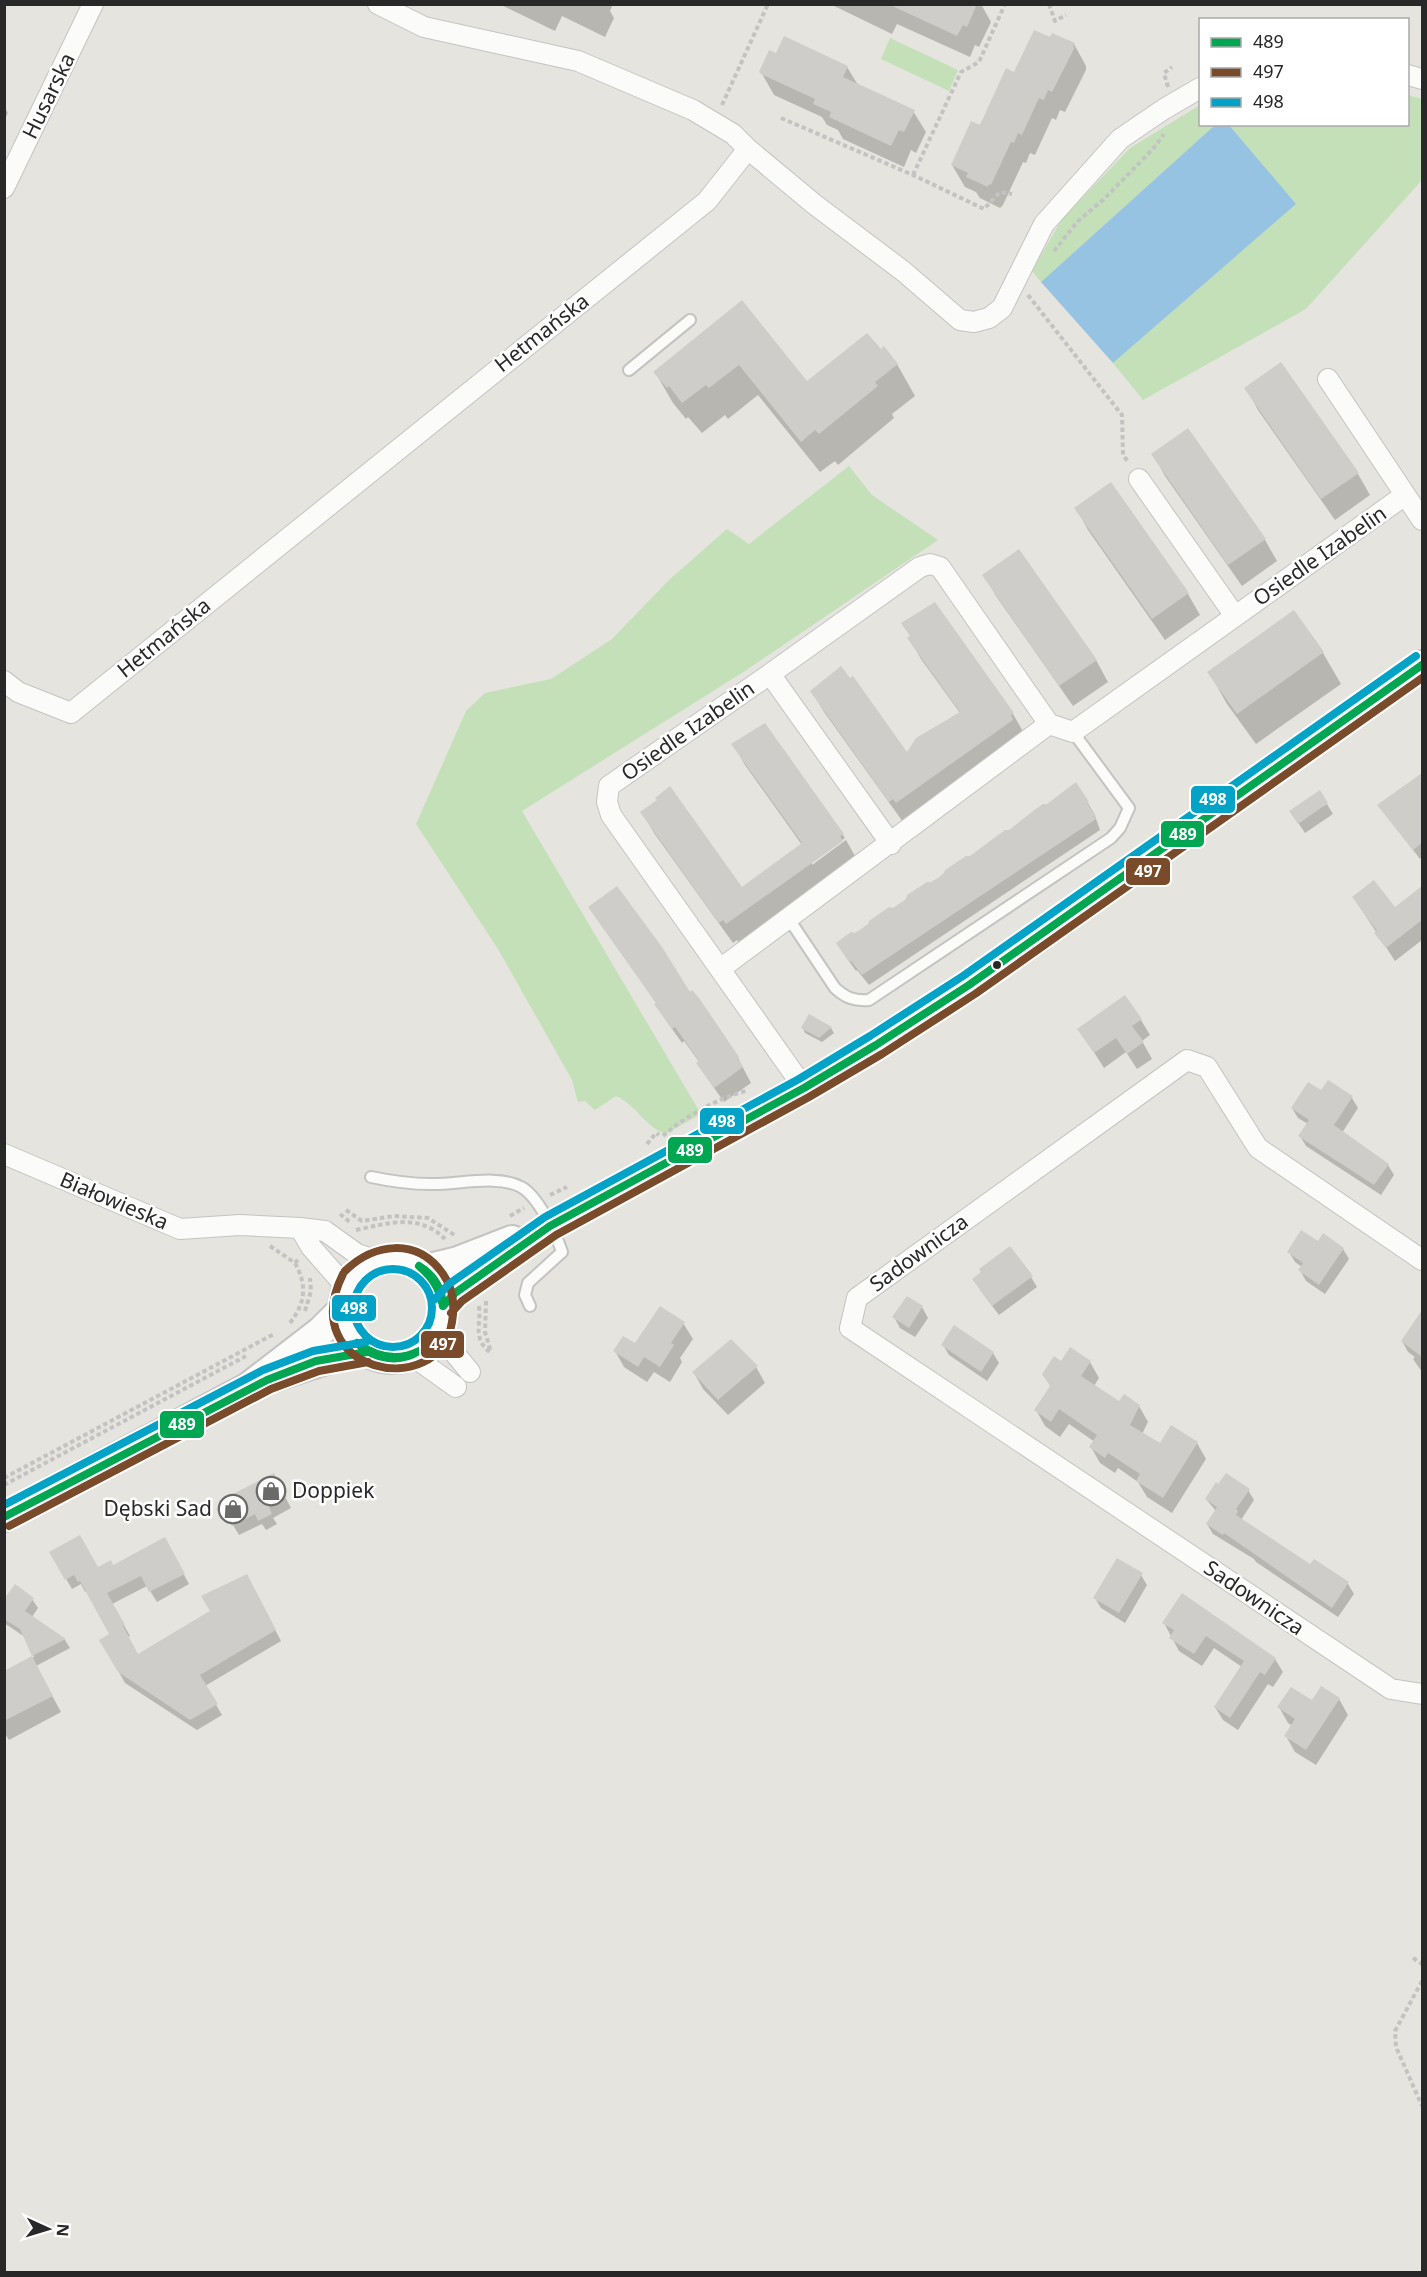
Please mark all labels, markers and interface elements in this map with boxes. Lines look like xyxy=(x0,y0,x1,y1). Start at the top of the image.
legend xyxy=(1199,18,1409,126)
text: 489 xyxy=(1253,29,1284,53)
street label: Husarska xyxy=(15,48,81,143)
text: 497 xyxy=(1253,59,1284,83)
text: 498 xyxy=(1253,89,1284,113)
street label: Hetmańska xyxy=(488,287,594,378)
street label: Osiedle Izabelin xyxy=(1247,499,1392,612)
street label: Hetmańska xyxy=(111,591,216,683)
street label: Osiedle Izabelin xyxy=(615,674,760,787)
line badge: 498 xyxy=(1190,785,1236,814)
text: 498 xyxy=(1199,788,1227,810)
line badge: 489 xyxy=(1160,820,1205,848)
text: 489 xyxy=(1169,823,1197,845)
line badge: 497 xyxy=(1125,857,1171,886)
text: 497 xyxy=(1134,860,1162,882)
unlabelled marker xyxy=(991,959,1003,971)
line badge: 498 xyxy=(699,1107,745,1135)
text: 498 xyxy=(708,1110,736,1132)
line badge: 489 xyxy=(667,1136,713,1164)
text: 489 xyxy=(676,1139,704,1161)
street label: Białowieska xyxy=(56,1165,173,1236)
street label: Sadownicza xyxy=(864,1207,973,1297)
line badge: 498 xyxy=(331,1294,377,1322)
text: 498 xyxy=(340,1297,368,1319)
line badge: 497 xyxy=(420,1330,465,1359)
text: 497 xyxy=(429,1333,457,1355)
line badge: 489 xyxy=(159,1410,205,1439)
text: 489 xyxy=(168,1413,196,1435)
shop icon: Doppiek xyxy=(255,1475,287,1507)
place label: Doppiek xyxy=(292,1476,375,1504)
shop icon: Dębski Sad xyxy=(217,1493,249,1525)
place label: Dębski Sad xyxy=(104,1494,212,1522)
street label: Sadownicza xyxy=(1199,1553,1310,1641)
north arrow xyxy=(18,2199,78,2259)
text: N xyxy=(52,2223,74,2237)

